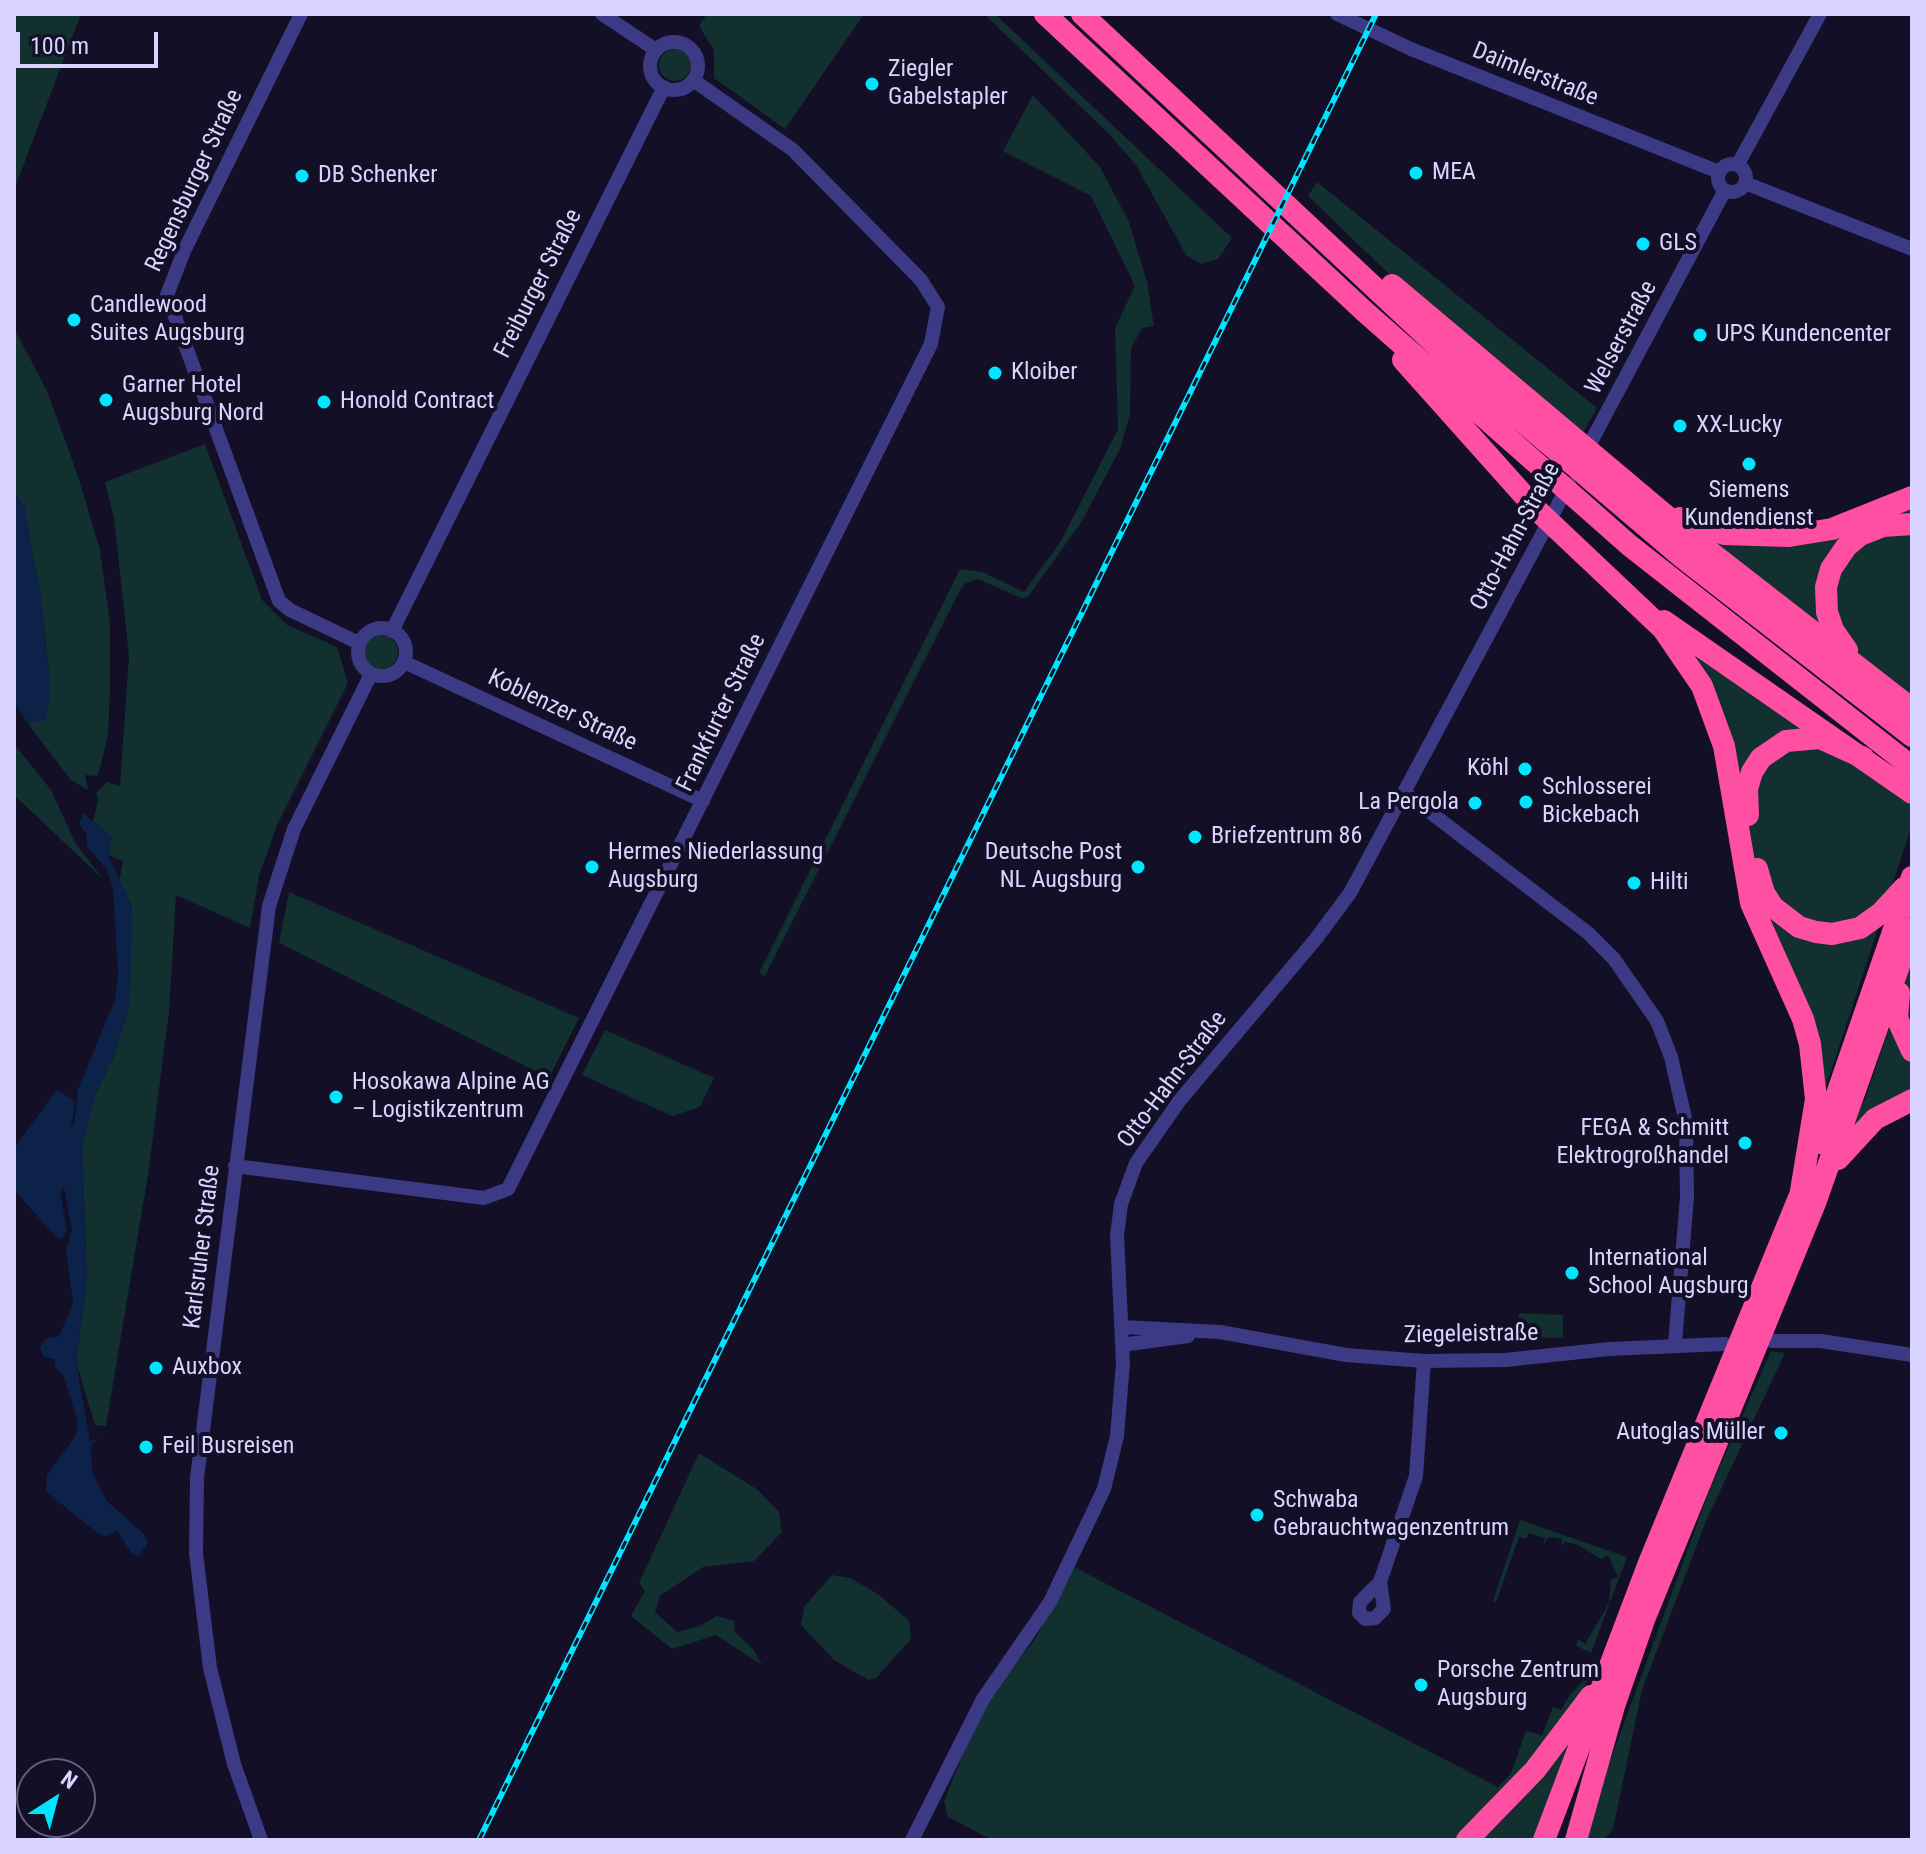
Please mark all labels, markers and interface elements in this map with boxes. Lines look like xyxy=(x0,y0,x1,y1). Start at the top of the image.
scale bar xyxy=(20,16,162,66)
text: 100 m xyxy=(30,32,89,60)
street label: Daimlerstraße xyxy=(1468,37,1602,113)
place label: Ziegler Gabelstapler xyxy=(888,56,1008,112)
marker: Ziegler Gabelstapler xyxy=(863,75,881,93)
street label: Regensburger Straße xyxy=(140,85,250,277)
place label: MEA xyxy=(1432,159,1476,187)
place label: DB Schenker xyxy=(318,162,437,190)
marker: MEA xyxy=(1407,164,1425,182)
marker: DB Schenker xyxy=(293,167,311,185)
street label: Freiburger Straße xyxy=(489,205,589,363)
place label: GLS xyxy=(1659,230,1697,258)
marker: GLS xyxy=(1634,235,1652,253)
street label: Welserstraße xyxy=(1580,276,1664,400)
place label: Candlewood Suites Augsburg xyxy=(90,292,245,348)
marker: Candlewood Suites Augsburg xyxy=(65,311,83,329)
place label: UPS Kundencenter xyxy=(1716,321,1891,349)
marker: UPS Kundencenter xyxy=(1691,326,1709,344)
place label: Kloiber xyxy=(1011,359,1078,387)
marker: Kloiber xyxy=(986,364,1004,382)
place label: Garner Hotel Augsburg Nord xyxy=(122,372,264,428)
place label: Honold Contract xyxy=(340,388,494,416)
marker: Garner Hotel Augsburg Nord xyxy=(97,391,115,409)
marker: Honold Contract xyxy=(315,393,333,411)
place label: XX-Lucky xyxy=(1696,412,1782,440)
marker: XX-Lucky xyxy=(1671,417,1689,435)
marker: Siemens Kundendienst xyxy=(1740,455,1758,473)
street label: Otto-Hahn-Straße xyxy=(1465,458,1567,616)
place label: Siemens Kundendienst xyxy=(1684,477,1814,533)
street label: Frankfurter Straße xyxy=(671,629,773,797)
street label: Koblenzer Straße xyxy=(483,664,641,758)
place label: Köhl xyxy=(1467,755,1509,783)
marker: Köhl xyxy=(1516,760,1534,778)
place label: Schlosserei Bickebach xyxy=(1542,774,1652,830)
place label: La Pergola xyxy=(1358,789,1459,817)
marker: Schlosserei Bickebach xyxy=(1517,793,1535,811)
marker: La Pergola xyxy=(1466,794,1484,812)
place label: Briefzentrum 86 xyxy=(1211,823,1362,851)
marker: Briefzentrum 86 xyxy=(1186,828,1204,846)
place label: Hermes Niederlassung Augsburg xyxy=(608,839,823,895)
place label: Deutsche Post NL Augsburg xyxy=(985,839,1122,895)
marker: Hermes Niederlassung Augsburg xyxy=(583,858,601,876)
marker: Deutsche Post NL Augsburg xyxy=(1129,858,1147,876)
place label: Hilti xyxy=(1650,869,1689,897)
marker: Hilti xyxy=(1625,874,1643,892)
street label: Otto-Hahn-Straße xyxy=(1112,1006,1234,1154)
place label: Hosokawa Alpine AG – Logistikzentrum xyxy=(352,1069,550,1125)
marker: Hosokawa Alpine AG – Logistikzentrum xyxy=(327,1088,345,1106)
place label: FEGA & Schmitt Elektrogroßhandel xyxy=(1556,1115,1729,1171)
marker: FEGA & Schmitt Elektrogroßhandel xyxy=(1736,1134,1754,1152)
street label: Karlsruher Straße xyxy=(179,1164,227,1330)
place label: International School Augsburg xyxy=(1588,1245,1749,1301)
marker: International School Augsburg xyxy=(1563,1264,1581,1282)
street label: Ziegeleistraße xyxy=(1403,1319,1539,1351)
place label: Auxbox xyxy=(172,1354,242,1382)
marker: Auxbox xyxy=(147,1359,165,1377)
place label: Autoglas Müller xyxy=(1616,1419,1765,1447)
marker: Autoglas Müller xyxy=(1772,1424,1790,1442)
place label: Feil Busreisen xyxy=(162,1433,294,1461)
marker: Feil Busreisen xyxy=(137,1438,155,1456)
place label: Schwaba Gebrauchtwagenzentrum xyxy=(1273,1487,1509,1543)
marker: Schwaba Gebrauchtwagenzentrum xyxy=(1248,1506,1266,1524)
place label: Porsche Zentrum Augsburg xyxy=(1437,1657,1599,1713)
marker: Porsche Zentrum Augsburg xyxy=(1412,1676,1430,1694)
north arrow xyxy=(16,1758,96,1838)
text: N xyxy=(56,1766,82,1794)

